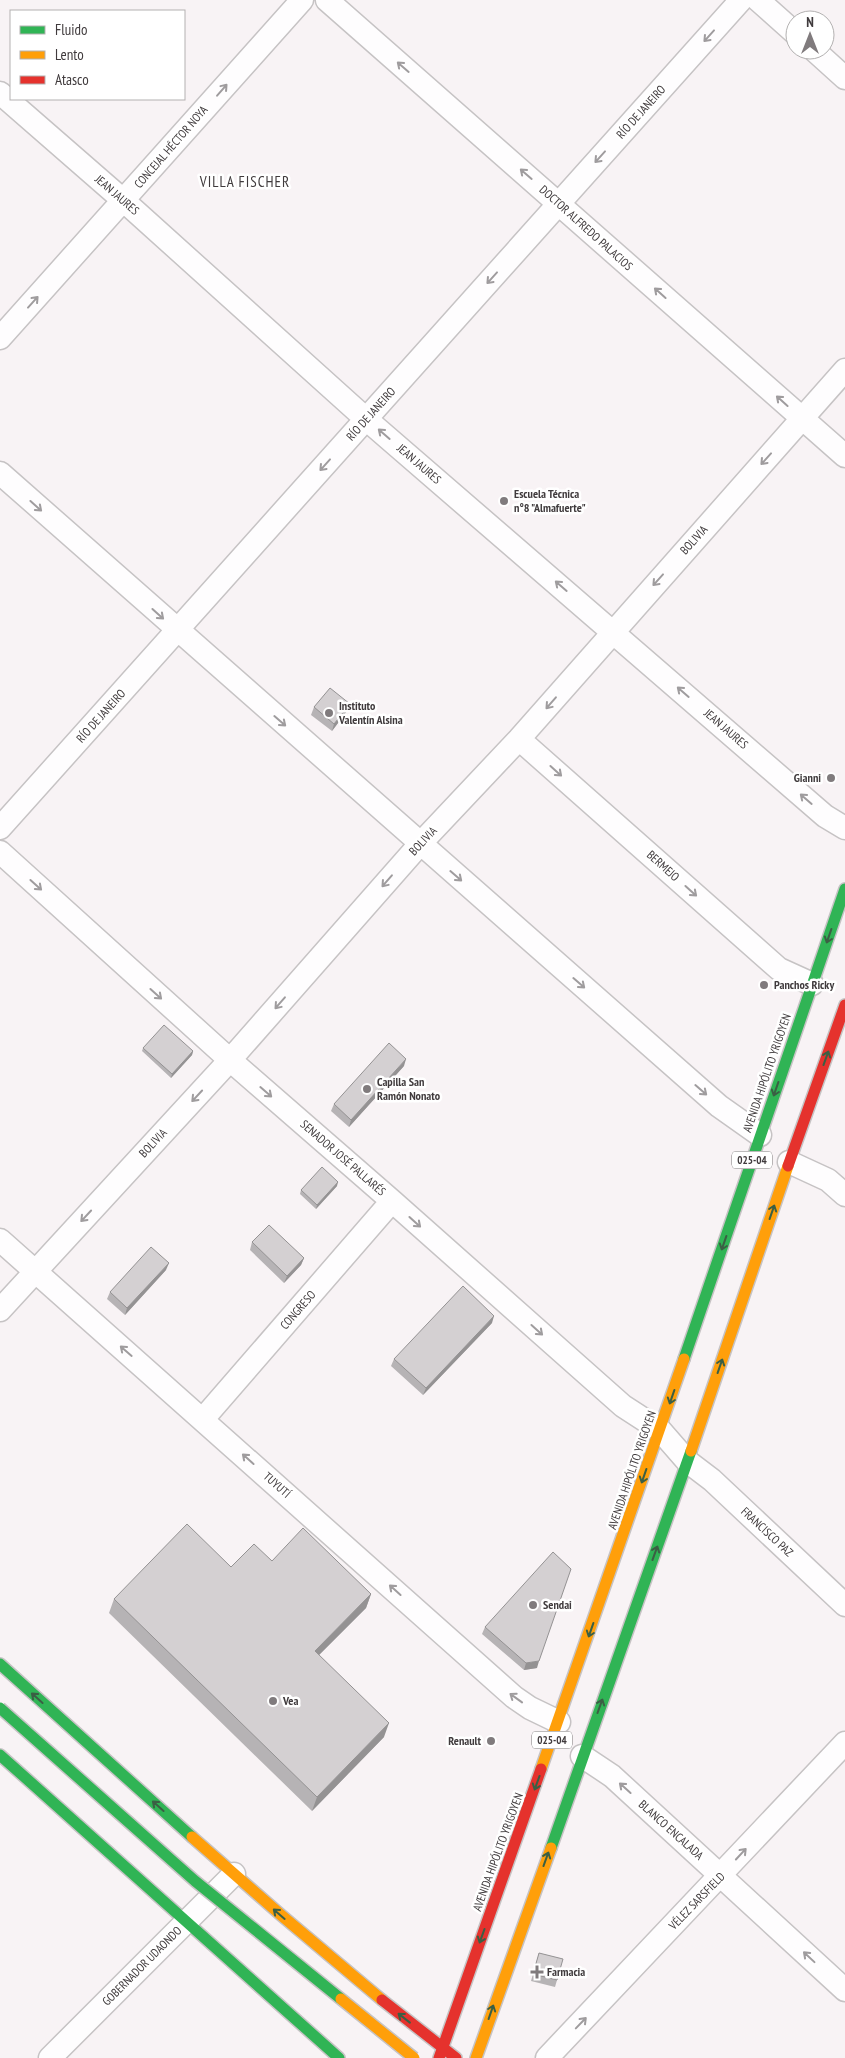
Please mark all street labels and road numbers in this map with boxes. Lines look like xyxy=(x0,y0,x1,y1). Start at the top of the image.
street label: RÍO DE JANEIRO xyxy=(613,82,669,141)
street label: CONCEJAL HÉCTOR NOYA xyxy=(131,102,211,191)
street label: JEAN JAURES xyxy=(91,171,142,218)
street label: DOCTOR ALFREDO PALACIOS xyxy=(537,182,636,274)
street label: RÍO DE JANEIRO xyxy=(343,384,399,443)
street label: JEAN JAURES xyxy=(393,440,444,487)
street label: BOLIVIA xyxy=(677,522,711,557)
street label: RÍO DE JANEIRO xyxy=(73,686,129,745)
street label: JEAN JAURES xyxy=(700,705,751,752)
street label: BOLIVIA xyxy=(406,823,440,858)
street label: BERMEJO xyxy=(644,847,683,884)
street label: AVENIDA HIPÓLITO YRIGOYEN xyxy=(739,1011,794,1134)
street label: SENADOR JOSÉ PALLARÉS xyxy=(298,1116,389,1199)
street label: BOLIVIA xyxy=(136,1125,170,1160)
road number: 025-04 xyxy=(732,1152,772,1168)
street label: CONGRESO xyxy=(277,1287,319,1332)
street label: AVENIDA HIPÓLITO YRIGOYEN xyxy=(604,1408,659,1531)
street label: TUYUTÍ xyxy=(261,1469,294,1501)
street label: FRANCISCO PAZ xyxy=(738,1504,797,1560)
road number: 025-04 xyxy=(532,1732,572,1748)
street label: AVENIDA HIPÓLITO YRIGOYEN xyxy=(469,1791,526,1913)
street label: BLANCO ENCALADA xyxy=(636,1797,707,1863)
street label: VÉLEZ SARSFIELD xyxy=(665,1869,728,1933)
street label: GOBERNADOR UDAONDO xyxy=(99,1923,185,2008)

